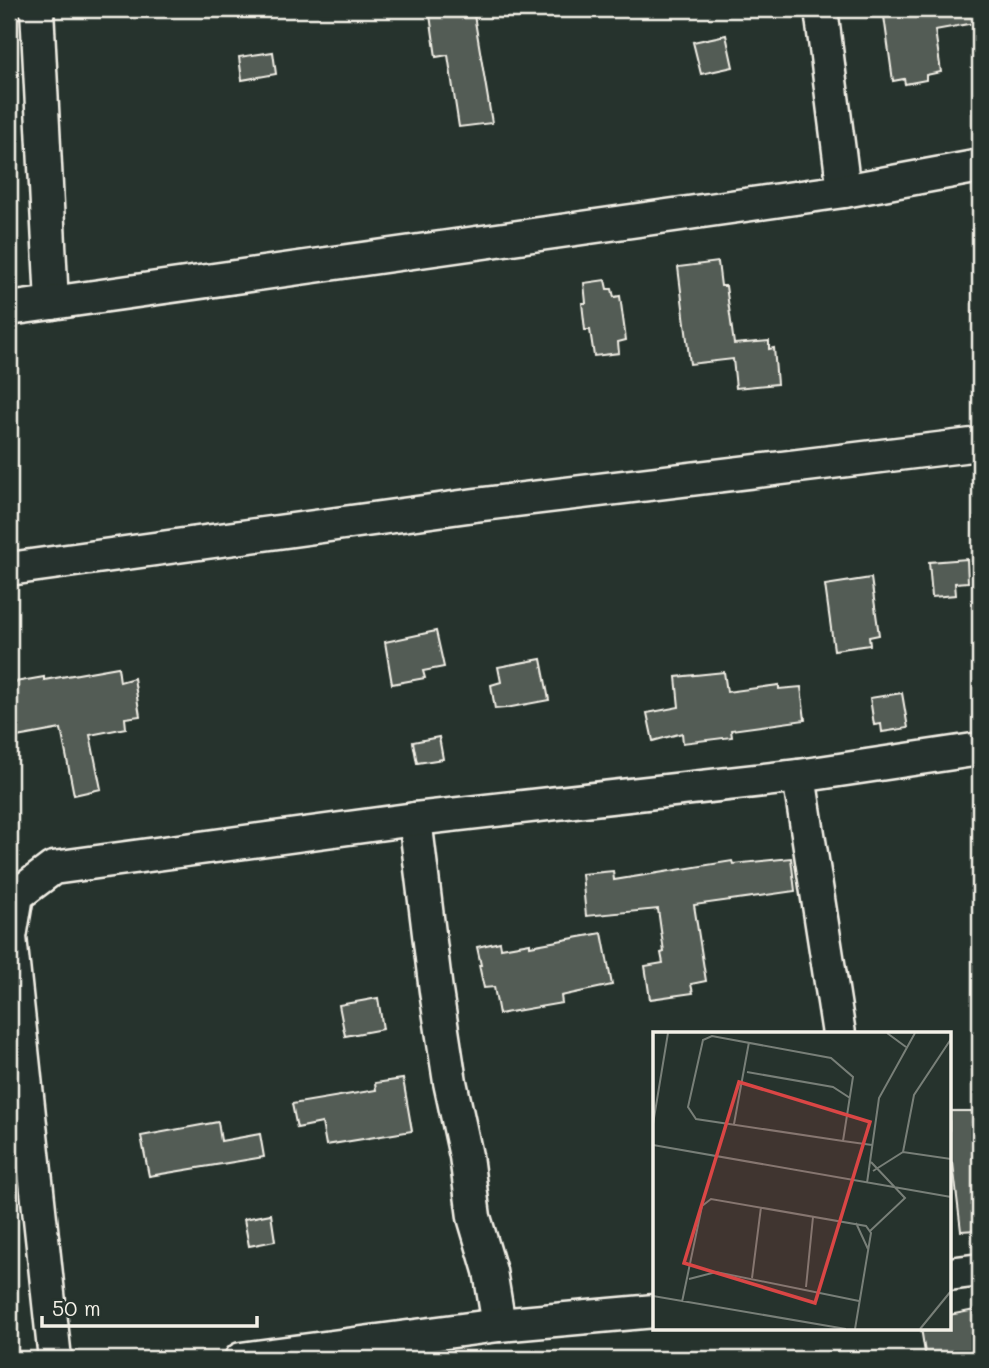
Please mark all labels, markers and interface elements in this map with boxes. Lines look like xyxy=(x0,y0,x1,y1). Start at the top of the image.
inset map xyxy=(653,1032,950,1330)
scale bar xyxy=(42,1284,257,1328)
text: 50 m xyxy=(52,1294,101,1321)

